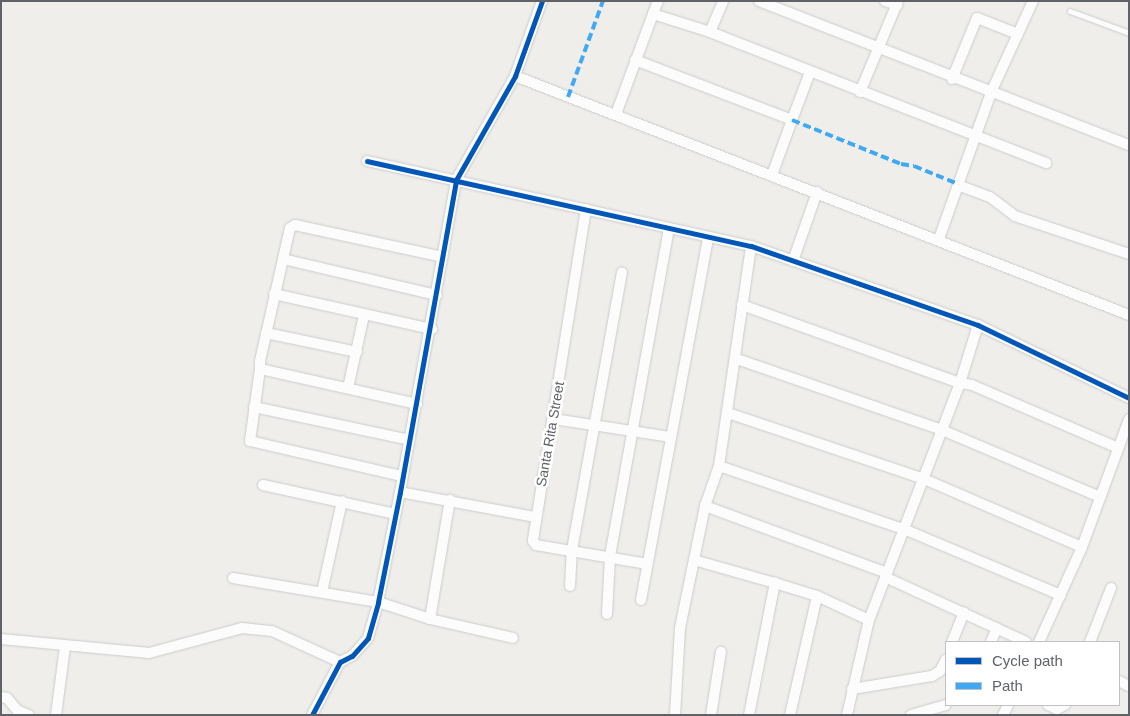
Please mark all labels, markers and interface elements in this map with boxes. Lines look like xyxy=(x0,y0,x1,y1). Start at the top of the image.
street label: Santa Rita Street xyxy=(532,380,568,488)
legend xyxy=(945,641,1120,706)
text: Cycle path xyxy=(992,652,1063,669)
text: Path xyxy=(992,677,1023,694)

